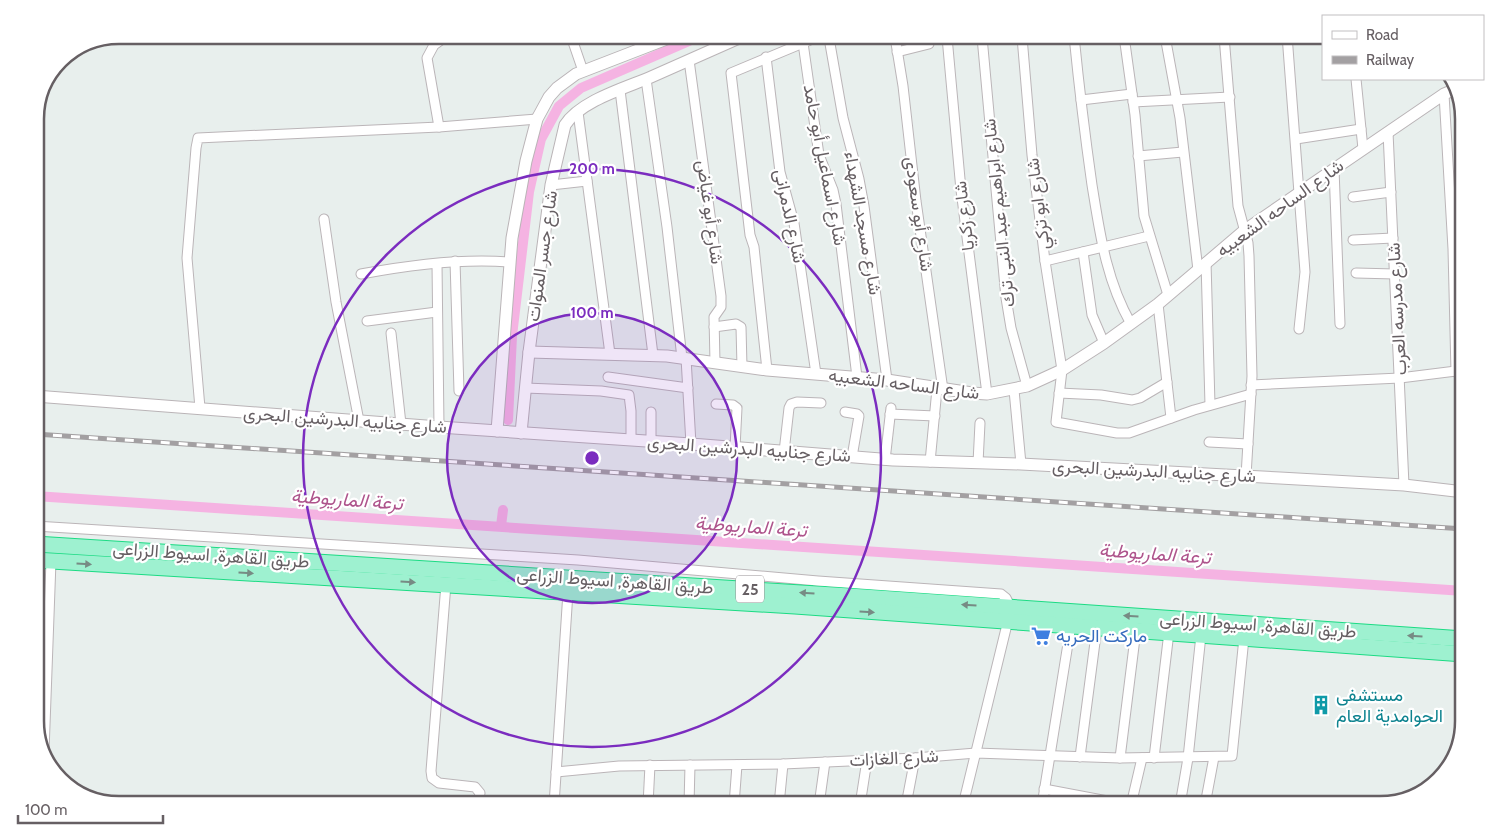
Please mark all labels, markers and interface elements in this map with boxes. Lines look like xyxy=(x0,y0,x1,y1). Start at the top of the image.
legend xyxy=(1322,15,1484,80)
text: Road xyxy=(1366,26,1399,44)
text: Railway xyxy=(1366,51,1415,69)
street label: شارع اسماعيل أبو حامد xyxy=(798,83,851,248)
street label: شارع ابراهيم عبد النبى ترك xyxy=(978,117,1021,308)
street label: شارع مسجد الشهداء xyxy=(839,149,886,297)
street label: شارع الساحه الشعبيه xyxy=(1212,154,1349,262)
street label: شارع أبو سعودى xyxy=(899,155,938,273)
street label: شارع ابو تركي xyxy=(1021,156,1059,251)
street label: شارع أبو غياض xyxy=(691,159,728,266)
text: 200 m xyxy=(569,160,615,178)
street label: شارع الدمرانى xyxy=(768,167,811,265)
street label: شارع زكريا xyxy=(949,180,980,252)
street label: شارع جسر المنوات xyxy=(522,189,563,323)
street label: شارع مدرسه العرب xyxy=(1383,242,1412,376)
text: 100 m xyxy=(570,304,614,322)
street label: شارع الساحه الشعبيه xyxy=(827,364,981,405)
street label: شارع جنابيه البدرشين البحرى xyxy=(242,402,448,439)
street label: شارع جنابيه البدرشين البحرى xyxy=(646,431,852,468)
centre of rings xyxy=(583,449,601,467)
street label: شارع جنابيه البدرشين البحرى xyxy=(1051,455,1257,488)
water label: ترعة الماريوطية xyxy=(290,484,406,515)
water label: ترعة الماريوطية xyxy=(694,511,810,542)
street label: طريق القاهرة, اسيوط الزراعى xyxy=(112,537,310,573)
water label: ترعة الماريوطية xyxy=(1098,538,1214,569)
one-way arrow xyxy=(76,560,92,568)
street label: طريق القاهرة, اسيوط الزراعى xyxy=(516,563,714,599)
one-way arrow xyxy=(238,570,254,578)
road number: 25 xyxy=(736,576,764,602)
one-way arrow xyxy=(401,578,417,586)
one-way arrow xyxy=(799,589,815,597)
one-way arrow xyxy=(961,600,977,608)
street label: طريق القاهرة, اسيوط الزراعى xyxy=(1159,607,1357,643)
one-way arrow xyxy=(860,608,876,616)
one-way arrow xyxy=(1123,612,1139,620)
supermarket icon: ماركت الحريه xyxy=(1030,625,1052,647)
place label: ماركت الحريه xyxy=(1056,625,1147,647)
one-way arrow xyxy=(1407,632,1423,640)
place label: مستشفى الحوامدية العام xyxy=(1336,684,1443,728)
building icon: مستشفى الحوامدية العام xyxy=(1310,694,1332,716)
street label: شارع الغازات xyxy=(849,745,939,772)
scale bar xyxy=(18,792,162,824)
text: 100 m xyxy=(25,801,67,819)

